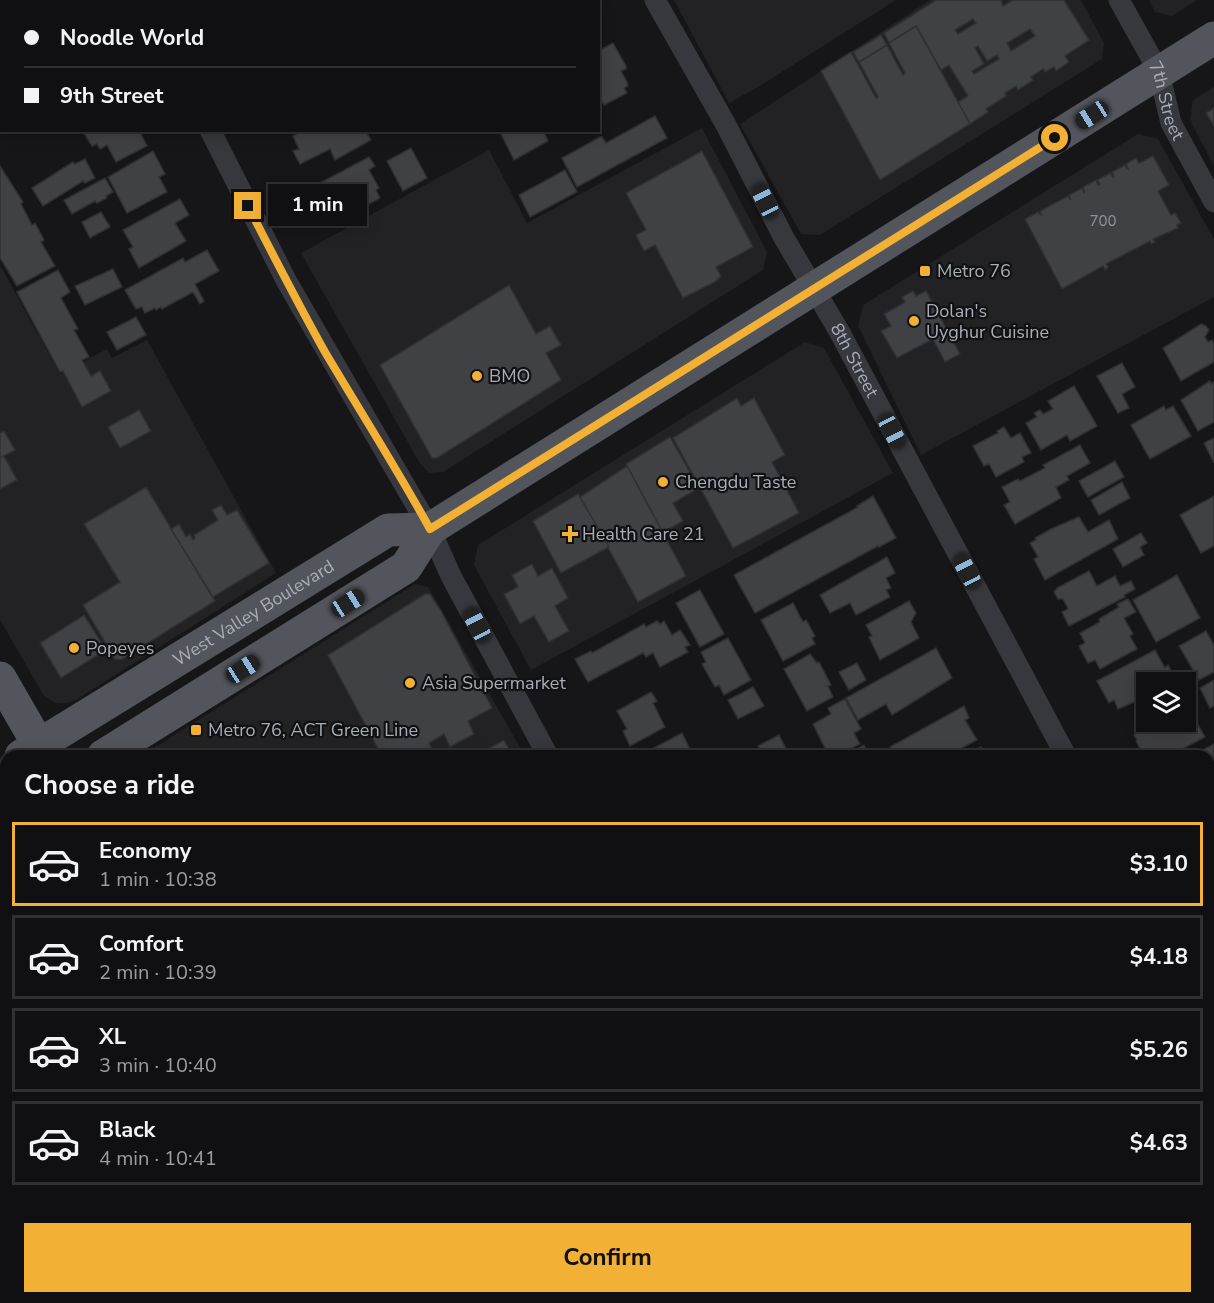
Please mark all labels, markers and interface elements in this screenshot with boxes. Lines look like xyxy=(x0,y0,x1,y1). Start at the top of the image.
text: Noodle World xyxy=(60,23,204,53)
street label: 7th Street xyxy=(1143,57,1190,145)
text: 9th Street xyxy=(60,81,163,111)
car xyxy=(1072,98,1112,132)
route start xyxy=(1041,124,1068,151)
car xyxy=(749,181,781,221)
callout: 1 min xyxy=(269,185,368,227)
text: 1 min xyxy=(292,191,343,218)
route end xyxy=(234,192,261,219)
house number: 700 xyxy=(1089,211,1117,231)
place label: Metro 76 xyxy=(937,259,1011,283)
marker: Metro 76 xyxy=(918,264,932,278)
place label: Dolan's Uyghur Cuisine xyxy=(926,299,1049,344)
marker: Dolan's Uyghur Cuisine xyxy=(907,314,921,328)
street label: 8th Street xyxy=(825,319,885,402)
place label: BMO xyxy=(489,364,530,388)
marker: BMO xyxy=(470,369,484,383)
car xyxy=(876,411,908,451)
place label: Chengdu Taste xyxy=(675,470,796,494)
marker: Chengdu Taste xyxy=(656,475,670,489)
place label: Health Care 21 xyxy=(582,522,705,546)
marker: Health Care 21 xyxy=(563,527,577,541)
car xyxy=(951,551,983,591)
street label: West Valley Boulevard xyxy=(168,554,339,672)
car xyxy=(328,586,368,620)
car xyxy=(461,605,493,645)
place label: Popeyes xyxy=(86,636,154,660)
marker: Popeyes xyxy=(67,641,81,655)
car xyxy=(223,652,263,686)
place label: Asia Supermarket xyxy=(422,671,566,695)
map controls xyxy=(1136,672,1196,732)
button: layers xyxy=(1136,672,1196,732)
marker: Asia Supermarket xyxy=(403,676,417,690)
place label: Metro 76, ACT Green Line xyxy=(208,718,418,742)
marker: Metro 76, ACT Green Line xyxy=(189,723,203,737)
text: Choose a ride xyxy=(24,767,195,804)
text: Economy xyxy=(99,836,191,866)
icon: car xyxy=(27,837,81,891)
text: $3.10 xyxy=(1130,849,1188,879)
text: 1 min · 10:38 xyxy=(99,866,217,893)
text: Comfort xyxy=(99,929,183,959)
icon: car xyxy=(27,930,81,984)
text: $4.18 xyxy=(1130,942,1188,972)
text: 2 min · 10:39 xyxy=(99,959,217,986)
text: XL xyxy=(99,1022,126,1052)
icon: car xyxy=(27,1023,81,1077)
text: $5.26 xyxy=(1130,1035,1188,1065)
text: 3 min · 10:40 xyxy=(99,1052,217,1079)
text: Black xyxy=(99,1115,155,1145)
icon: car xyxy=(27,1116,81,1170)
text: $4.63 xyxy=(1130,1128,1188,1158)
text: 4 min · 10:41 xyxy=(99,1145,217,1172)
button: Confirm xyxy=(24,1223,1191,1292)

